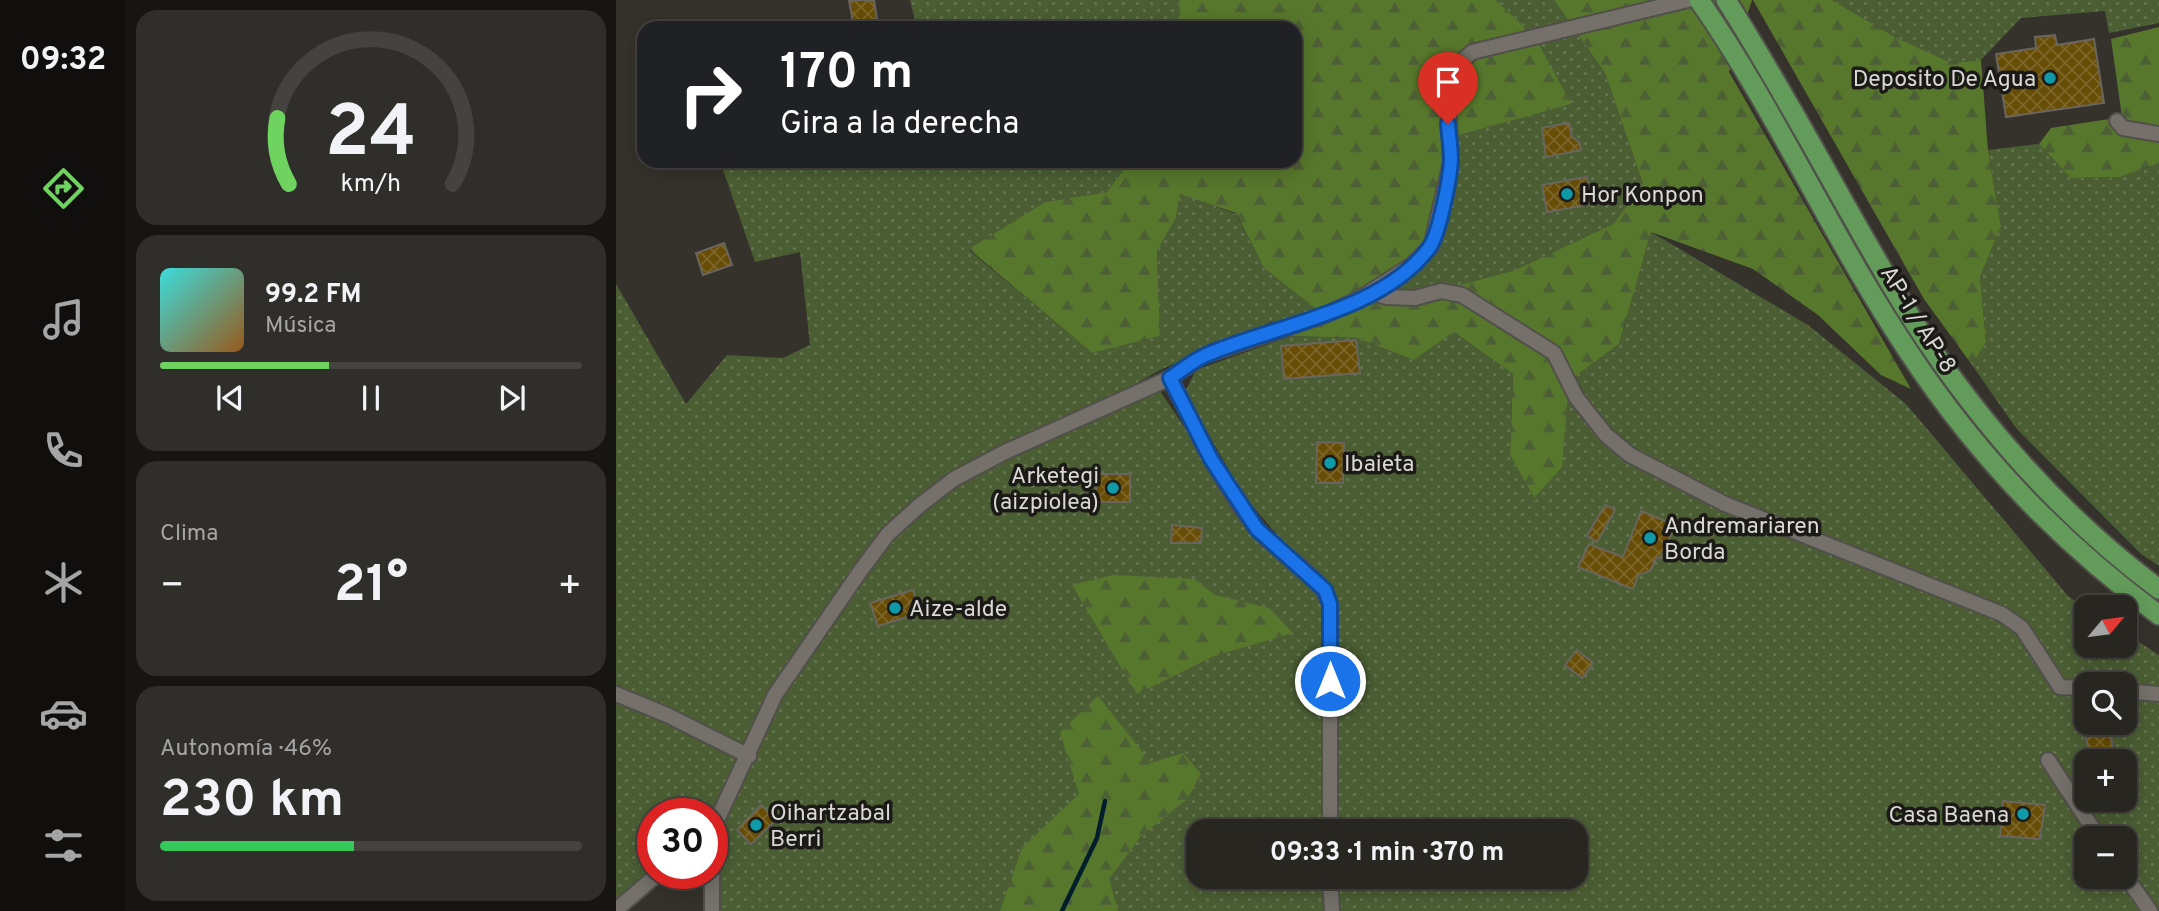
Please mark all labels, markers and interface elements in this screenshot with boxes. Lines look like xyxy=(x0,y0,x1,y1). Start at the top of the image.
text: 09:32 xyxy=(20,41,106,81)
text: 170 m xyxy=(780,44,913,106)
icon: right xyxy=(665,49,756,140)
pin xyxy=(1418,52,1478,124)
icon: arrive xyxy=(1429,63,1467,101)
place label: Deposito De Agua xyxy=(1853,66,2036,95)
marker: Deposito De Agua xyxy=(2042,70,2058,86)
text: 24 xyxy=(325,90,417,182)
text: Gira a la derecha xyxy=(780,105,1019,145)
icon: directions xyxy=(39,164,88,213)
text: km/h xyxy=(341,168,401,200)
place label: Hor Konpon xyxy=(1581,182,1704,211)
marker: Hor Konpon xyxy=(1559,186,1575,202)
street label: AP-1 / AP-8 xyxy=(1872,261,1961,380)
text: 99.2 FM xyxy=(265,279,362,312)
icon: music xyxy=(39,295,88,344)
text: Música xyxy=(265,312,336,341)
icon: previous xyxy=(211,379,249,417)
icon: pause xyxy=(352,379,390,417)
icon: next xyxy=(493,379,531,417)
icon: phone xyxy=(39,426,88,475)
place label: Ibaieta xyxy=(1344,451,1414,480)
marker: Ibaieta xyxy=(1322,455,1338,471)
place label: Arketegi (aizpiolea) xyxy=(992,463,1099,518)
marker: Arketegi (aizpiolea) xyxy=(1105,480,1121,496)
place label: Andremariaren Borda xyxy=(1664,513,1820,568)
text: Clima xyxy=(160,520,218,549)
marker: Andremariaren Borda xyxy=(1642,530,1658,546)
text: 21° xyxy=(334,554,408,620)
icon: climate xyxy=(39,558,88,607)
text: − xyxy=(160,563,185,612)
text: + xyxy=(557,563,582,612)
north arrow xyxy=(2074,595,2137,658)
map controls xyxy=(2074,595,2137,889)
place label: Aize-alde xyxy=(909,596,1007,625)
marker: Aize-alde xyxy=(887,600,903,616)
position arrow xyxy=(1293,644,1367,718)
button: search xyxy=(2074,672,2137,735)
icon: car xyxy=(39,689,88,738)
text: Autonomía · 46% xyxy=(160,735,332,764)
button: + xyxy=(2074,749,2137,812)
text: 230 km xyxy=(160,769,344,835)
speed limit sign: 30 xyxy=(637,798,728,889)
place label: Oihartzabal Berri xyxy=(770,800,891,855)
place label: Casa Baena xyxy=(1888,802,2009,831)
marker: Casa Baena xyxy=(2015,806,2031,822)
marker: Oihartzabal Berri xyxy=(748,817,764,833)
icon: filters xyxy=(39,821,88,870)
button: − xyxy=(2074,826,2137,889)
text: 09:33 · 1 min · 370 m xyxy=(1270,837,1504,870)

